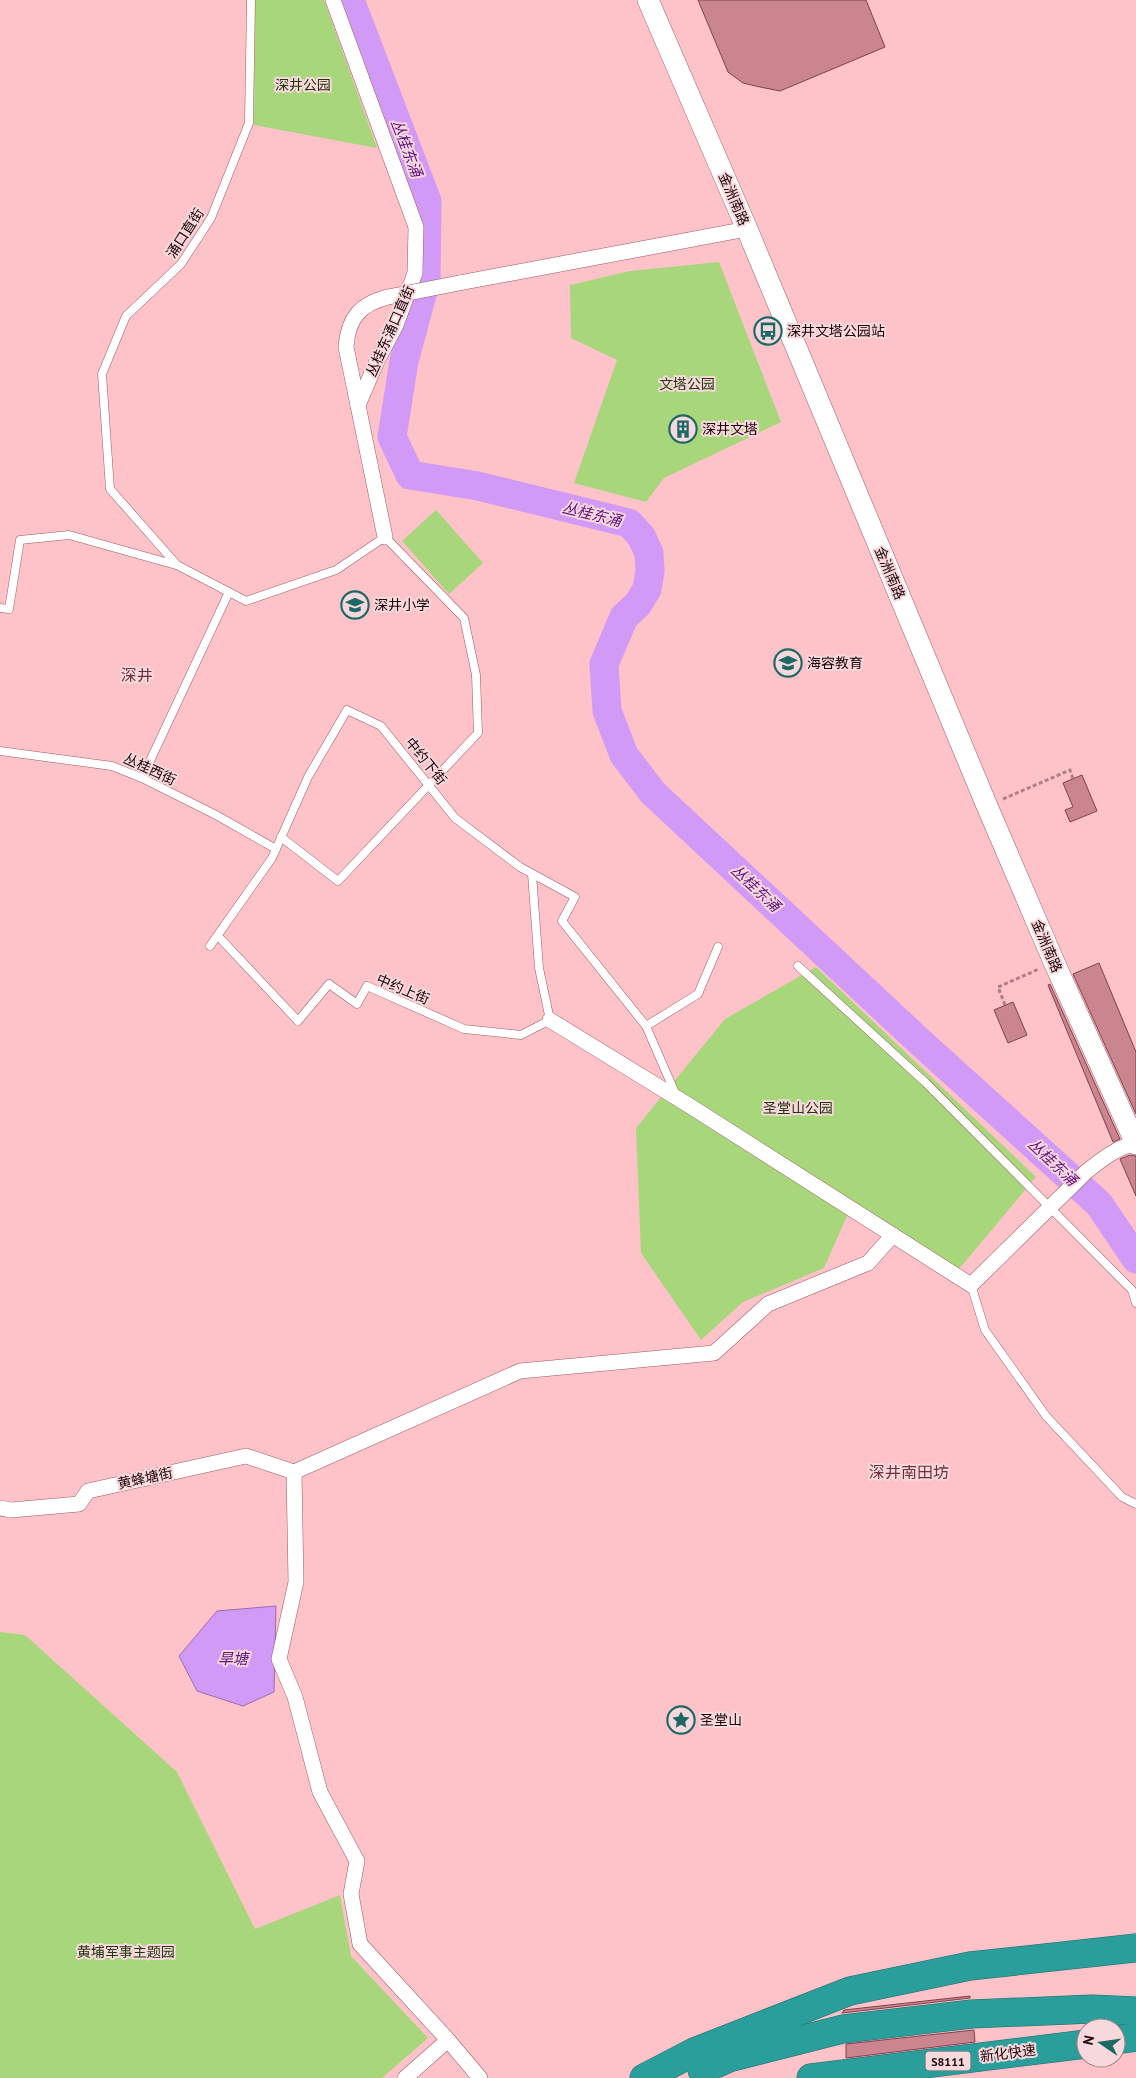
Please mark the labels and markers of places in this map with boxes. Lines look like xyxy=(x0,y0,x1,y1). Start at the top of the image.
bus stop icon: 深井文塔公园站 xyxy=(753,316,783,346)
place label: 深井文塔公园站 xyxy=(787,322,885,340)
building icon: 深井文塔 xyxy=(668,414,698,444)
place label: 深井文塔 xyxy=(702,420,758,438)
school or university icon: 深井小学 xyxy=(340,590,370,620)
place label: 深井小学 xyxy=(374,596,430,614)
school or university icon: 海容教育 xyxy=(773,648,803,678)
place label: 海容教育 xyxy=(807,654,863,672)
place icon: 圣堂山 xyxy=(666,1705,696,1735)
place label: 圣堂山 xyxy=(700,1711,742,1729)

